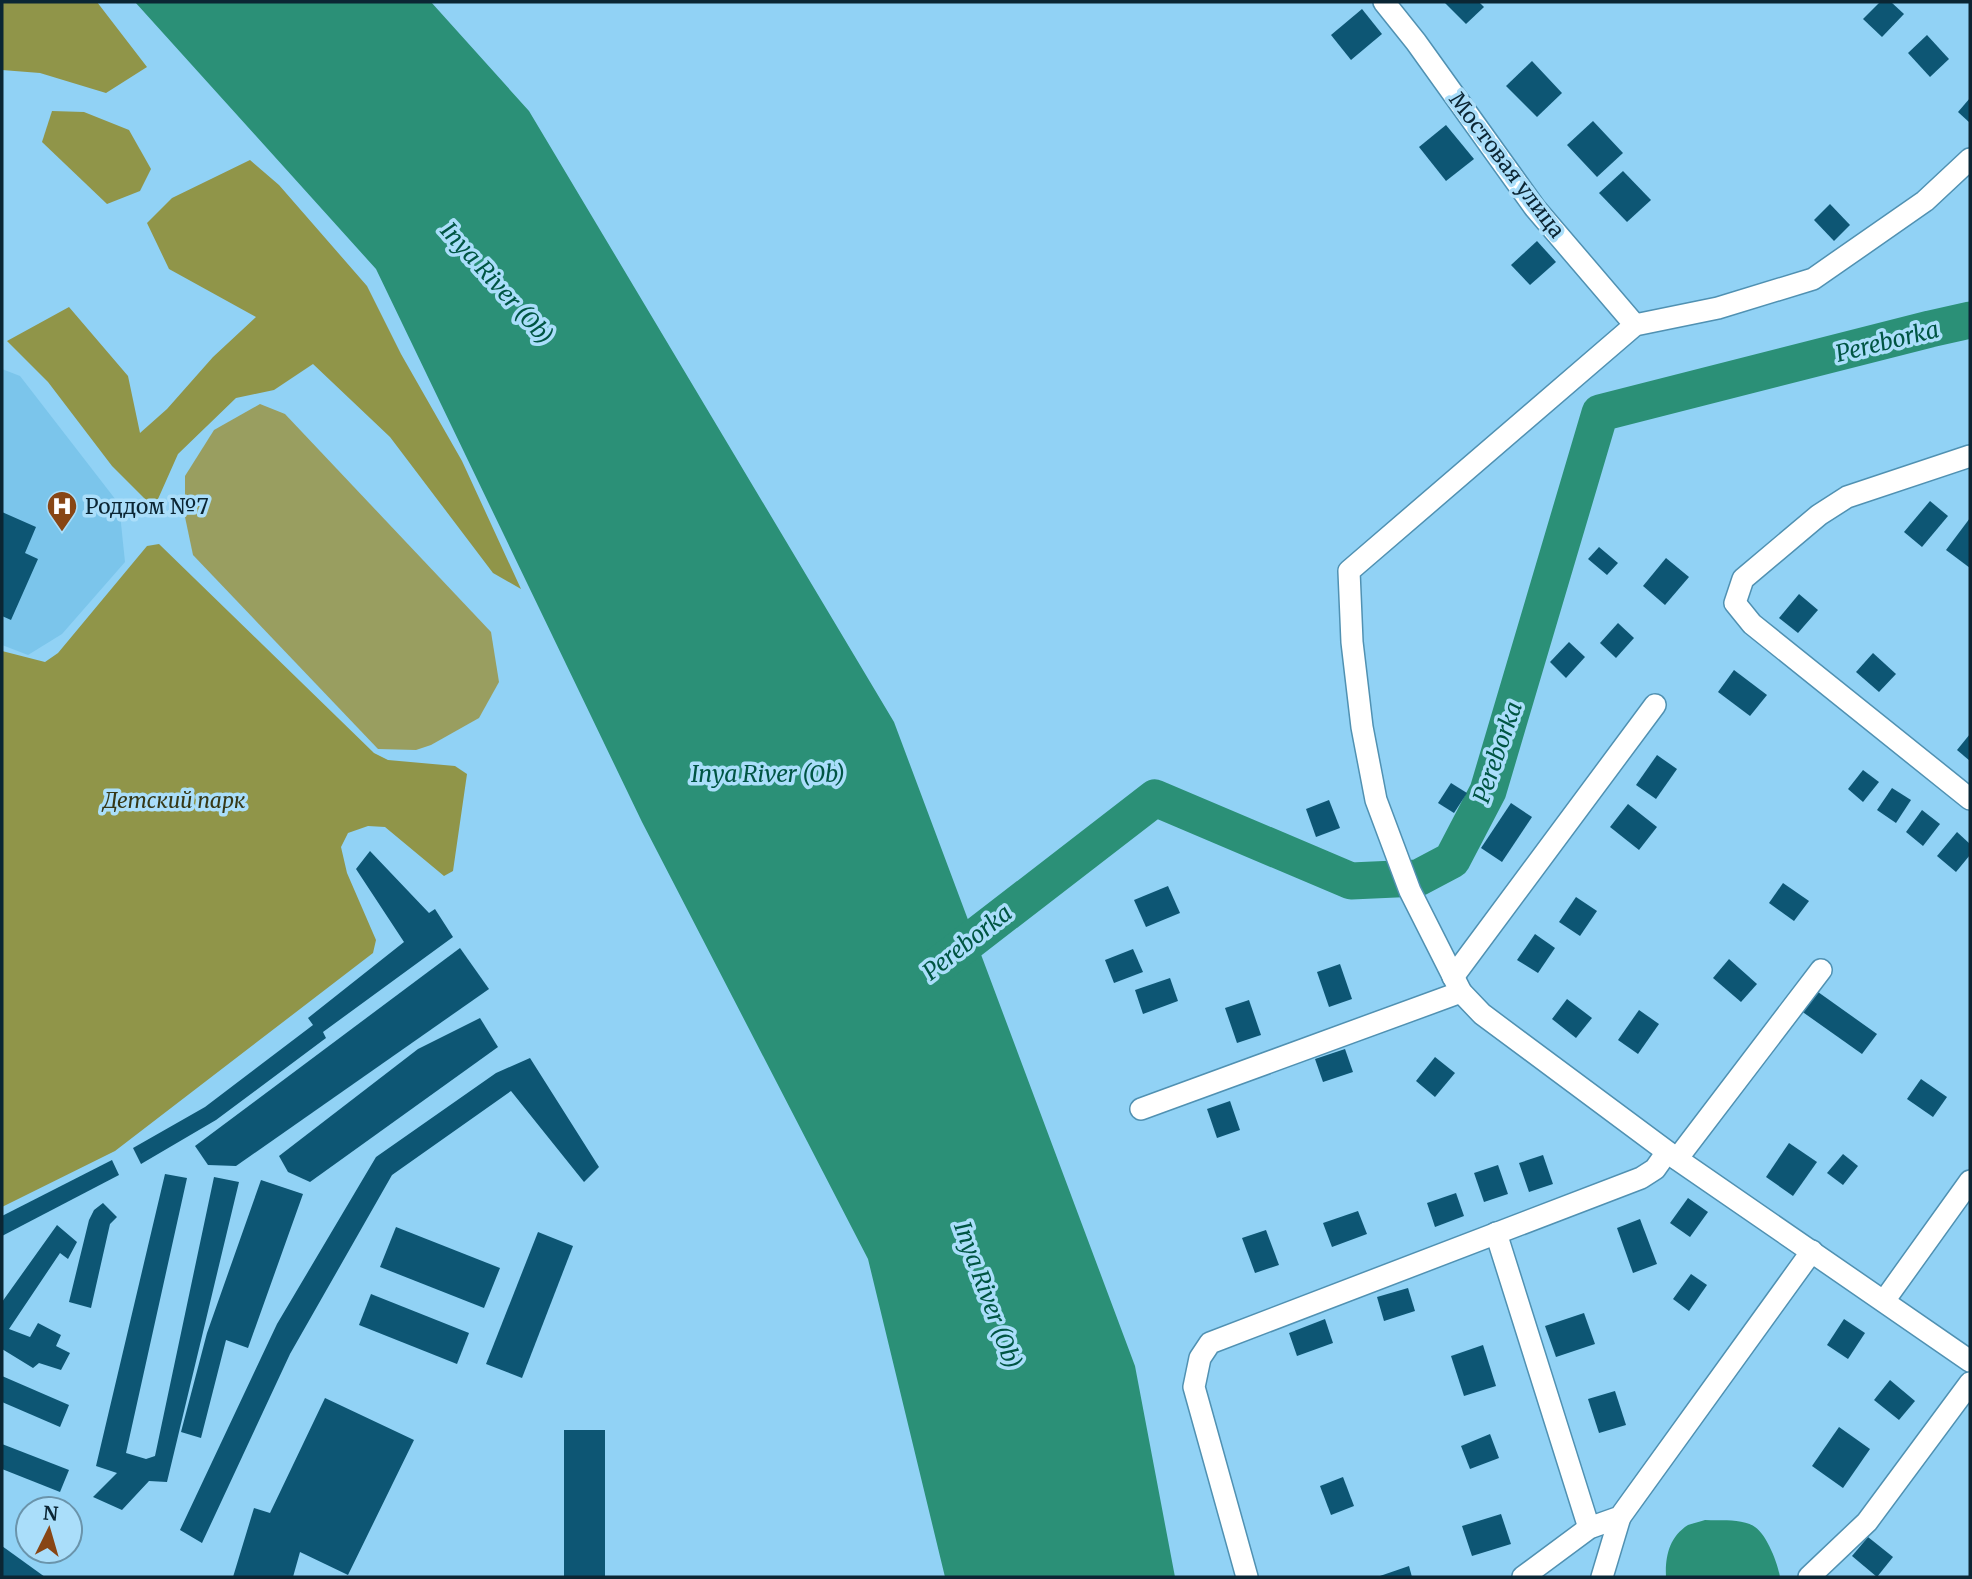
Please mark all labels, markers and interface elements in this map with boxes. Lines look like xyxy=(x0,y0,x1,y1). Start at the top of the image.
street label: Мостовая улица xyxy=(1444,87,1570,243)
water label: Inya River (Ob) xyxy=(435,216,559,350)
water label: Pereborka xyxy=(1832,314,1942,368)
hospital icon: Роддом №7 xyxy=(45,489,79,533)
place label: Роддом №7 xyxy=(85,493,209,520)
water label: Pereborka xyxy=(1466,697,1528,807)
water label: Inya River (Ob) xyxy=(691,759,845,788)
park label: Детский парк xyxy=(101,787,246,814)
water label: Pereborka xyxy=(917,898,1017,986)
water label: Inya River (Ob) xyxy=(948,1218,1028,1372)
north arrow xyxy=(14,1495,84,1565)
text: N xyxy=(42,1500,59,1526)

